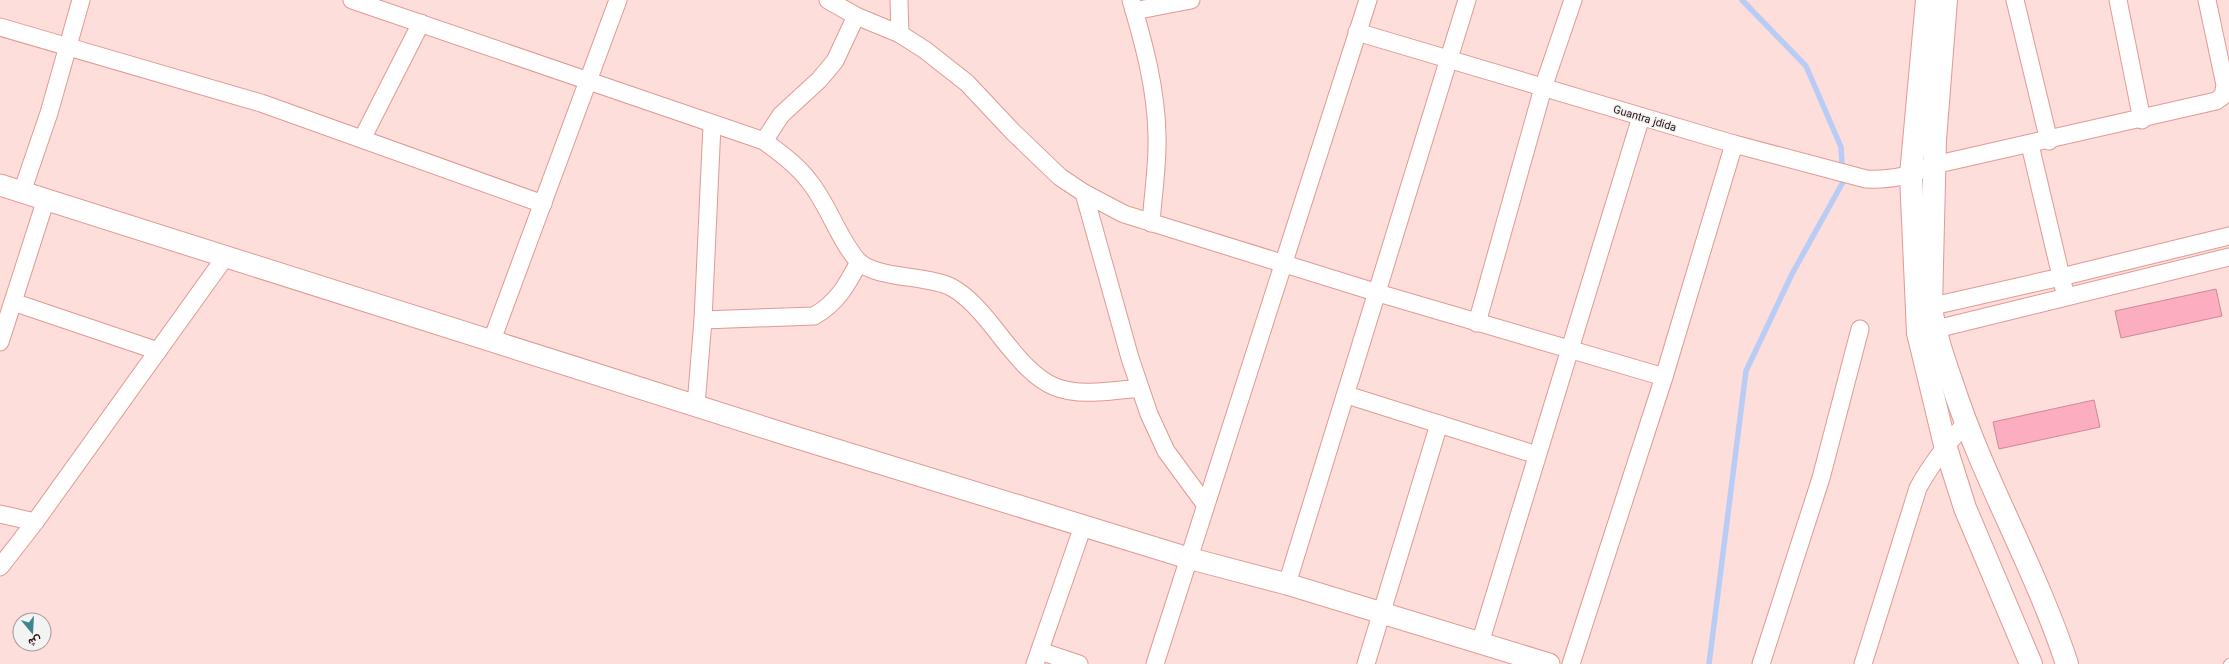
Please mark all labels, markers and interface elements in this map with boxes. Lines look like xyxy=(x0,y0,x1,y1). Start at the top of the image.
street label: Guantra jdida xyxy=(1611,102,1678,137)
north arrow xyxy=(12,612,52,652)
text: ش xyxy=(26,630,44,650)

